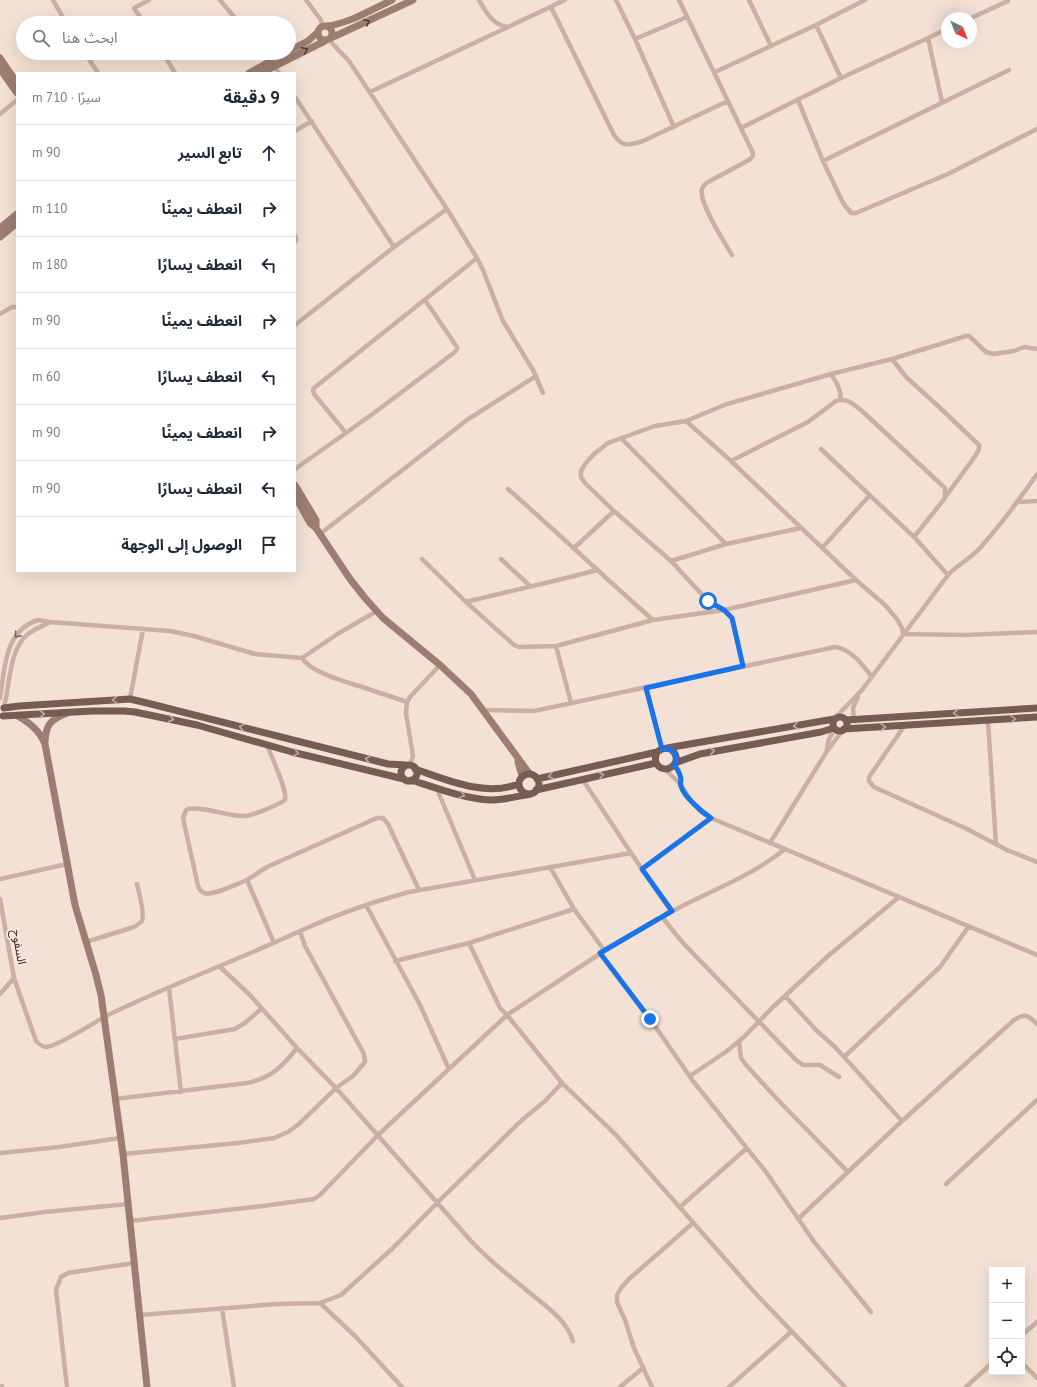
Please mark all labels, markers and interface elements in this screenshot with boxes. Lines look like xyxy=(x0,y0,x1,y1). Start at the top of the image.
north arrow xyxy=(941,12,977,48)
search box xyxy=(16,16,296,60)
one-way arrow xyxy=(362,19,370,27)
icon: search xyxy=(30,27,52,49)
text: ابحث هنا xyxy=(62,28,118,47)
one-way arrow xyxy=(301,48,309,55)
text: 9 دقيقة xyxy=(223,86,280,108)
text: سيرًا · 710 m xyxy=(32,89,101,106)
icon: ahead xyxy=(258,142,280,164)
text: تابع السير xyxy=(178,143,242,162)
text: 90 m xyxy=(32,144,60,161)
icon: right xyxy=(258,198,280,220)
text: انعطف يمينًا xyxy=(162,199,242,218)
text: 110 m xyxy=(32,200,67,217)
icon: left xyxy=(258,254,280,276)
text: انعطف يسارًا xyxy=(158,255,242,274)
text: 180 m xyxy=(32,256,67,273)
icon: right xyxy=(258,310,280,332)
text: انعطف يمينًا xyxy=(162,311,242,330)
text: 90 m xyxy=(32,312,60,329)
icon: left xyxy=(258,366,280,388)
text: انعطف يسارًا xyxy=(158,367,242,386)
text: 60 m xyxy=(32,368,60,385)
icon: right xyxy=(258,422,280,444)
text: انعطف يمينًا xyxy=(162,423,242,442)
text: 90 m xyxy=(32,424,60,441)
icon: left xyxy=(258,478,280,500)
text: انعطف يسارًا xyxy=(158,479,242,498)
text: 90 m xyxy=(32,480,60,497)
icon: arrive xyxy=(258,534,280,556)
text: الوصول إلى الوجهة xyxy=(121,535,242,554)
route start xyxy=(699,592,717,610)
one-way arrow xyxy=(14,630,21,638)
one-way arrow xyxy=(112,696,118,704)
one-way arrow xyxy=(953,709,959,718)
one-way arrow xyxy=(39,710,45,719)
one-way arrow xyxy=(168,715,174,723)
one-way arrow xyxy=(1010,715,1016,723)
one-way arrow xyxy=(793,721,799,730)
one-way arrow xyxy=(880,722,886,731)
one-way arrow xyxy=(239,723,246,732)
one-way arrow xyxy=(292,748,299,757)
one-way arrow xyxy=(709,748,715,756)
one-way arrow xyxy=(365,755,372,764)
one-way arrow xyxy=(548,771,554,779)
one-way arrow xyxy=(598,772,605,780)
one-way arrow xyxy=(459,790,465,798)
street label: السفوح xyxy=(7,928,30,966)
route end xyxy=(641,1010,659,1028)
map controls xyxy=(989,1267,1025,1375)
button: + xyxy=(989,1267,1025,1303)
button: − xyxy=(989,1303,1025,1339)
button: locate xyxy=(989,1339,1025,1375)

